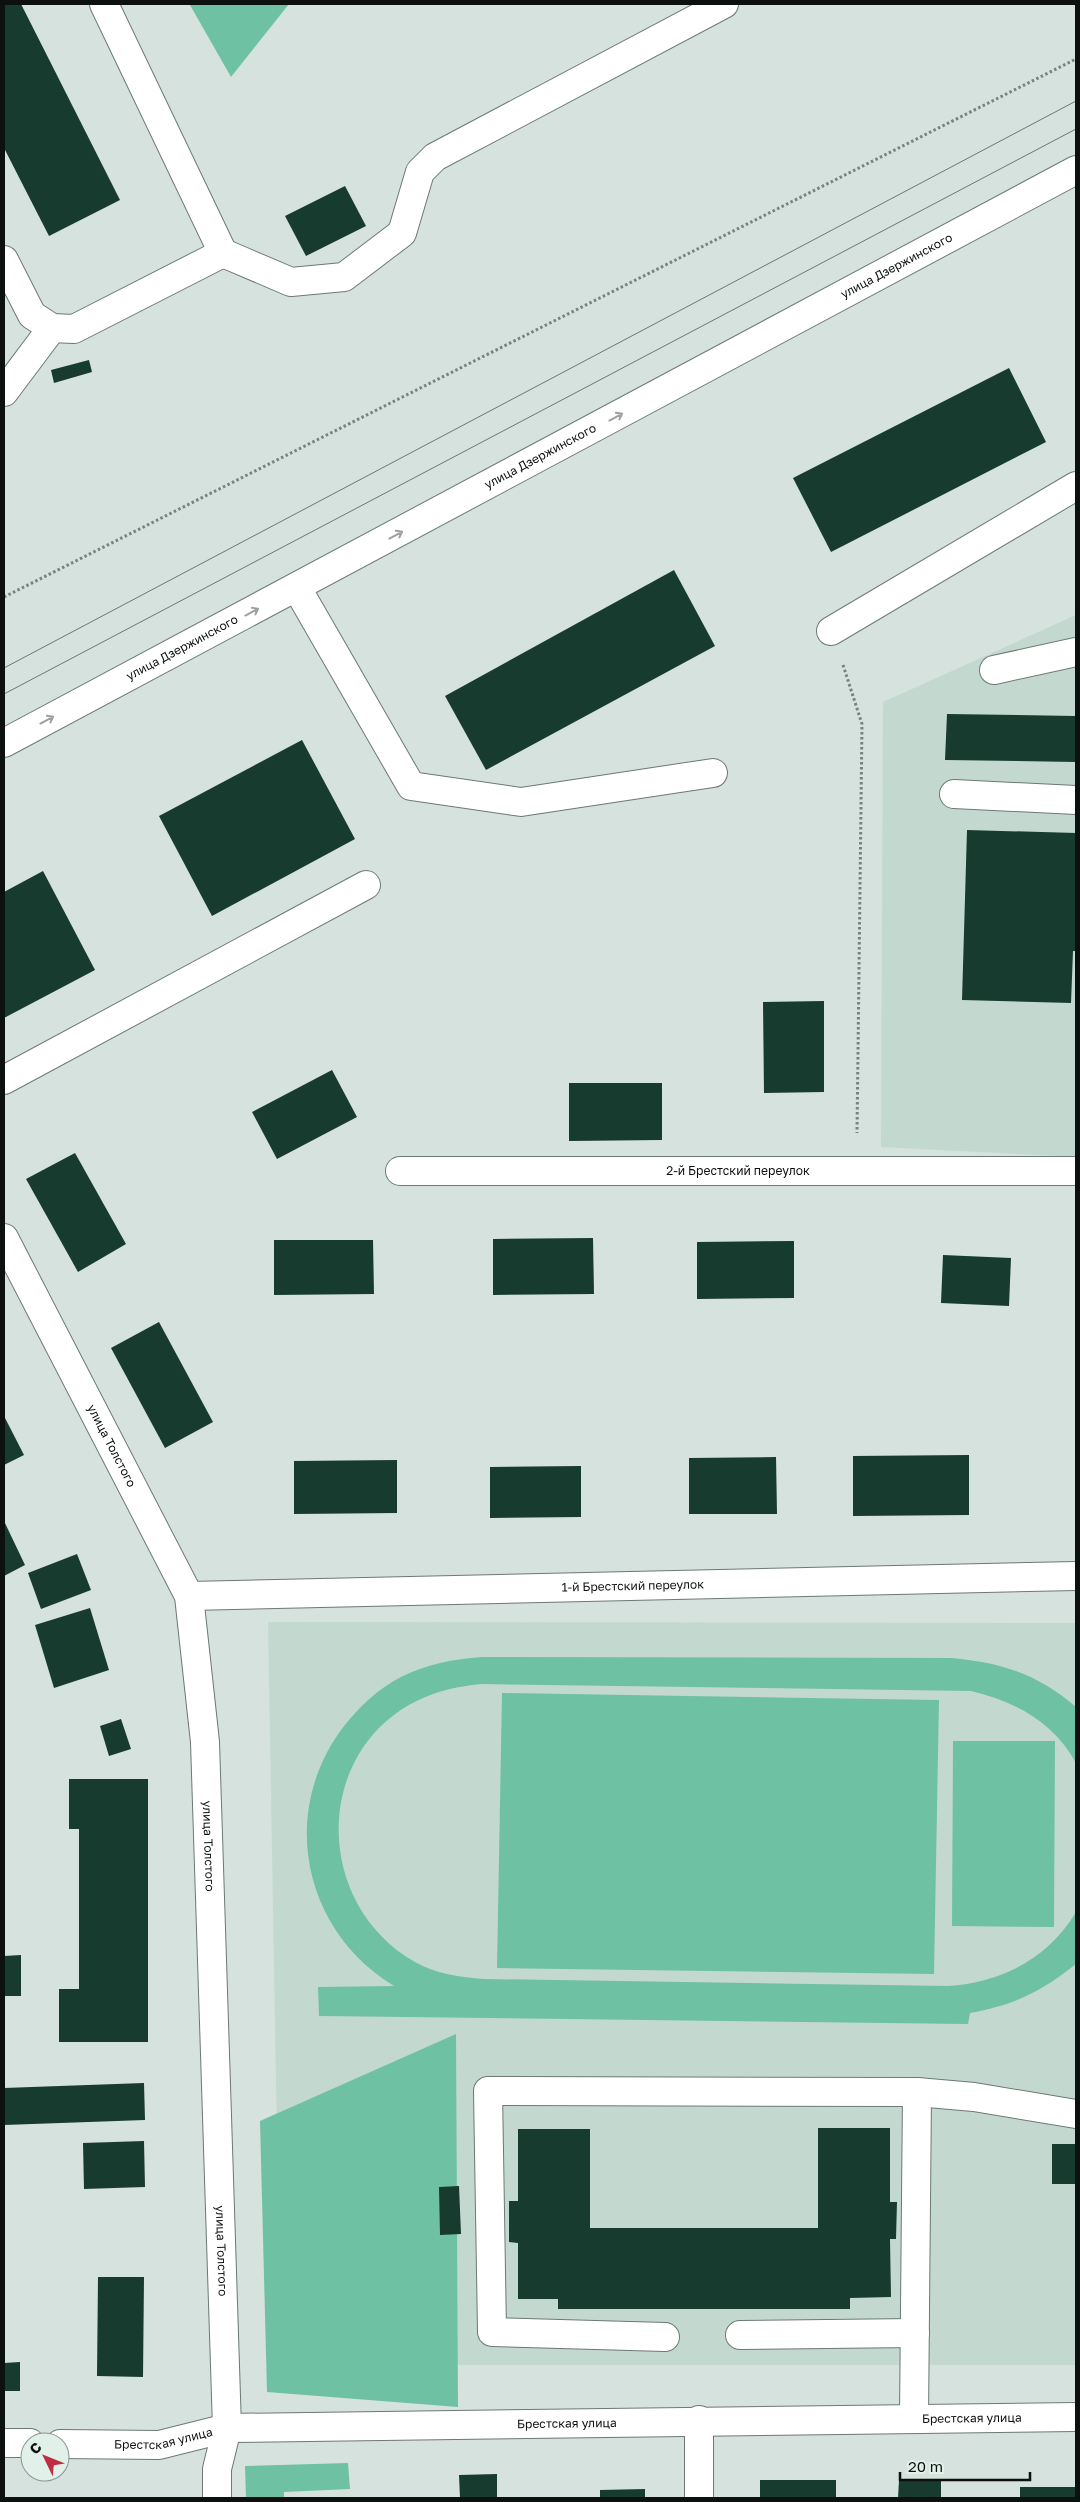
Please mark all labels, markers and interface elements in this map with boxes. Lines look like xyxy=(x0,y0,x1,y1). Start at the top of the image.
street label: улица Дзержинского xyxy=(838,230,955,301)
one-way arrow xyxy=(608,412,623,421)
street label: улица Дзержинского xyxy=(482,420,598,492)
one-way arrow xyxy=(388,530,403,540)
one-way arrow xyxy=(245,607,260,617)
street label: улица Дзержинского xyxy=(123,611,240,683)
one-way arrow xyxy=(39,715,54,724)
street label: 2-й Брестский переулок xyxy=(666,1163,810,1178)
street label: улица Толстого xyxy=(84,1402,139,1489)
street label: 1-й Брестский переулок xyxy=(562,1576,704,1595)
street label: улица Толстого xyxy=(200,1800,218,1892)
street label: улица Толстого xyxy=(213,2205,231,2297)
street label: Брестская улица xyxy=(922,2410,1022,2426)
street label: Брестская улица xyxy=(517,2415,617,2431)
street label: Брестская улица xyxy=(114,2424,214,2452)
north arrow xyxy=(20,2432,70,2482)
text: С xyxy=(26,2438,45,2457)
scale bar xyxy=(900,2450,1030,2482)
text: 20 m xyxy=(908,2457,943,2475)

